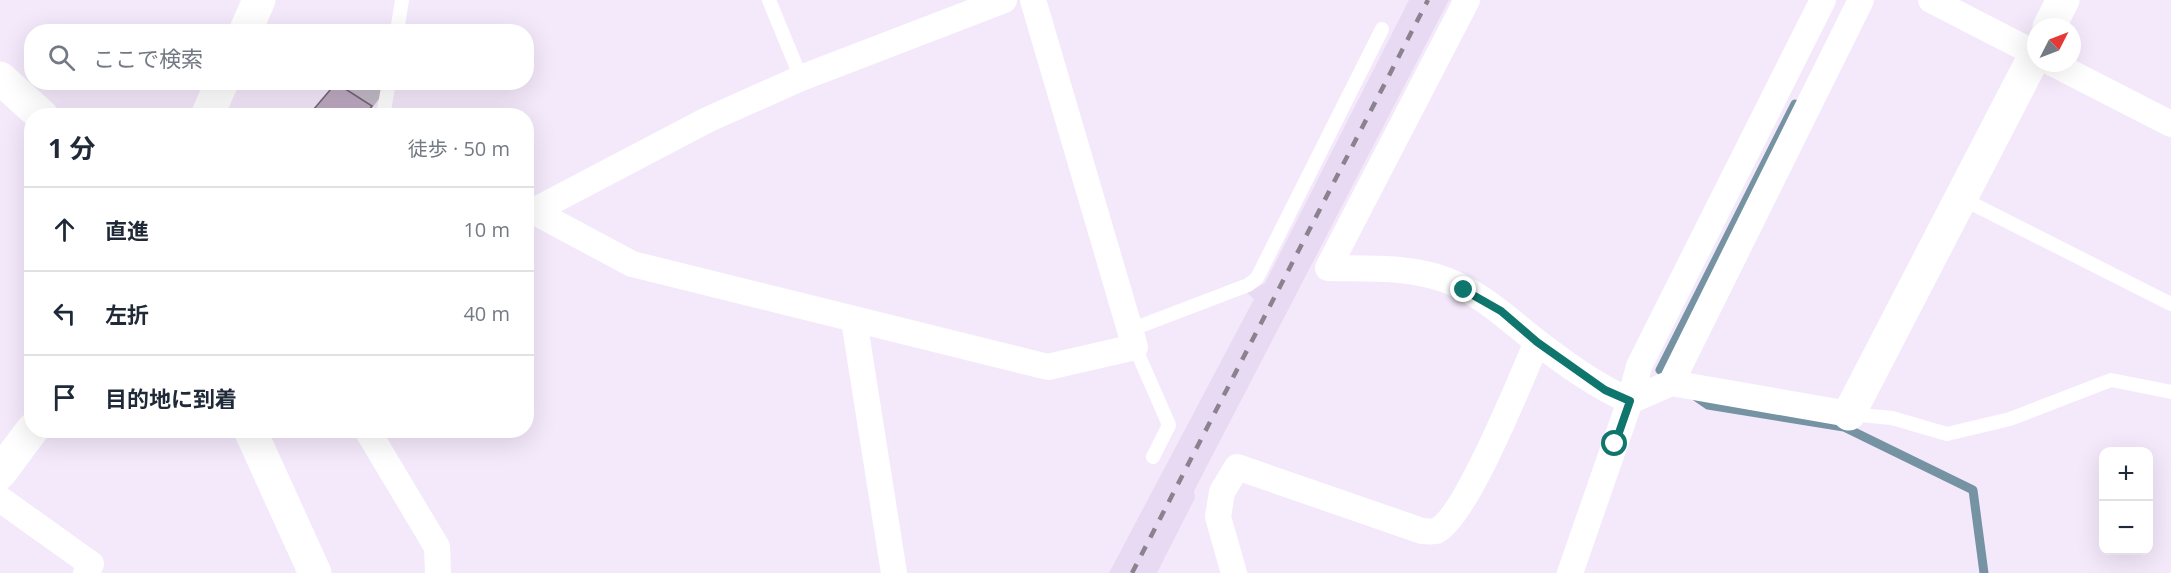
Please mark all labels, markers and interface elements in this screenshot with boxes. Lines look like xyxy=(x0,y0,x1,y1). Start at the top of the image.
north arrow xyxy=(2027,18,2081,72)
search box xyxy=(24,24,534,90)
icon: search xyxy=(45,41,78,74)
text: ここで検索 xyxy=(93,43,203,73)
text: 1 分 xyxy=(48,130,96,166)
text: 徒歩 · 50 m xyxy=(408,135,510,162)
icon: ahead xyxy=(48,213,81,246)
text: 直進 xyxy=(105,215,149,245)
text: 10 m xyxy=(463,216,510,243)
route end xyxy=(1450,276,1476,302)
icon: left xyxy=(48,297,81,330)
text: 左折 xyxy=(105,299,149,329)
text: 40 m xyxy=(463,300,510,327)
icon: arrive xyxy=(48,381,81,414)
text: 目的地に到着 xyxy=(105,383,237,413)
route start xyxy=(1601,430,1627,456)
map controls xyxy=(2099,447,2153,555)
button: + xyxy=(2099,447,2153,501)
button: − xyxy=(2099,501,2153,555)

